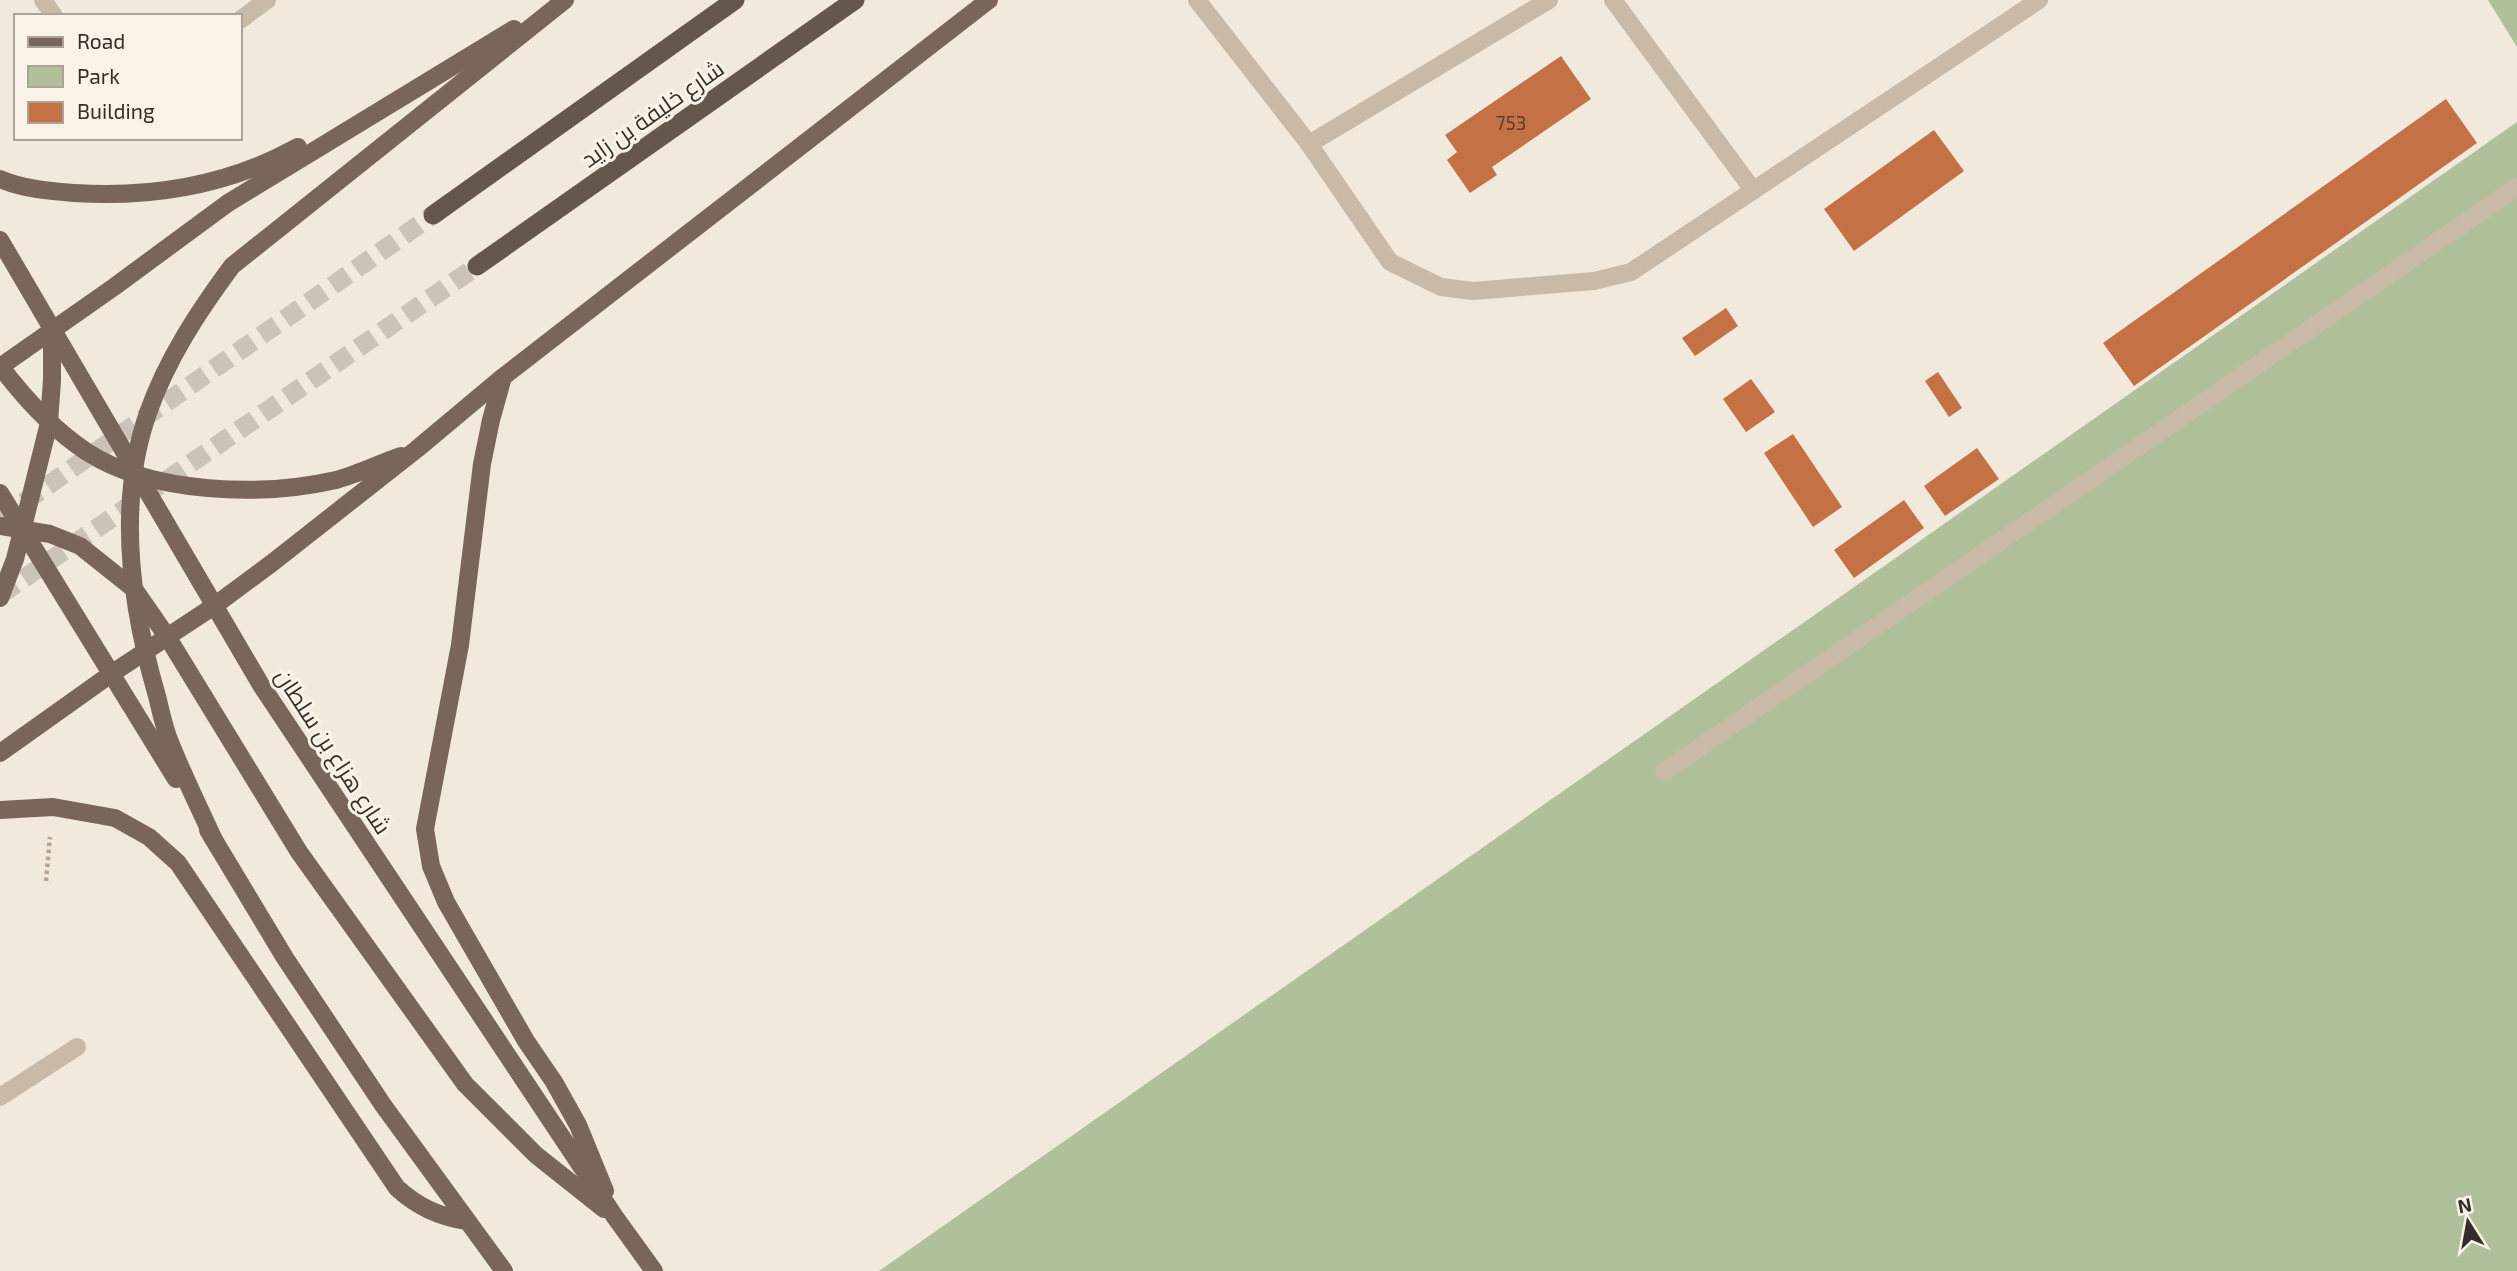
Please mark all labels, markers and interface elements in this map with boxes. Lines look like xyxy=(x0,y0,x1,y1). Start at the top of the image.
legend xyxy=(14,14,242,140)
text: Road xyxy=(77,28,125,53)
street label: شارع خليفة بن زايد xyxy=(575,54,730,175)
text: Park xyxy=(77,63,120,88)
text: Building xyxy=(77,98,155,123)
house number: 753 xyxy=(1496,111,1526,134)
street label: شارع هزاع بن سلطان xyxy=(268,663,398,841)
north arrow xyxy=(2433,1187,2503,1257)
text: N xyxy=(2456,1192,2474,1217)

